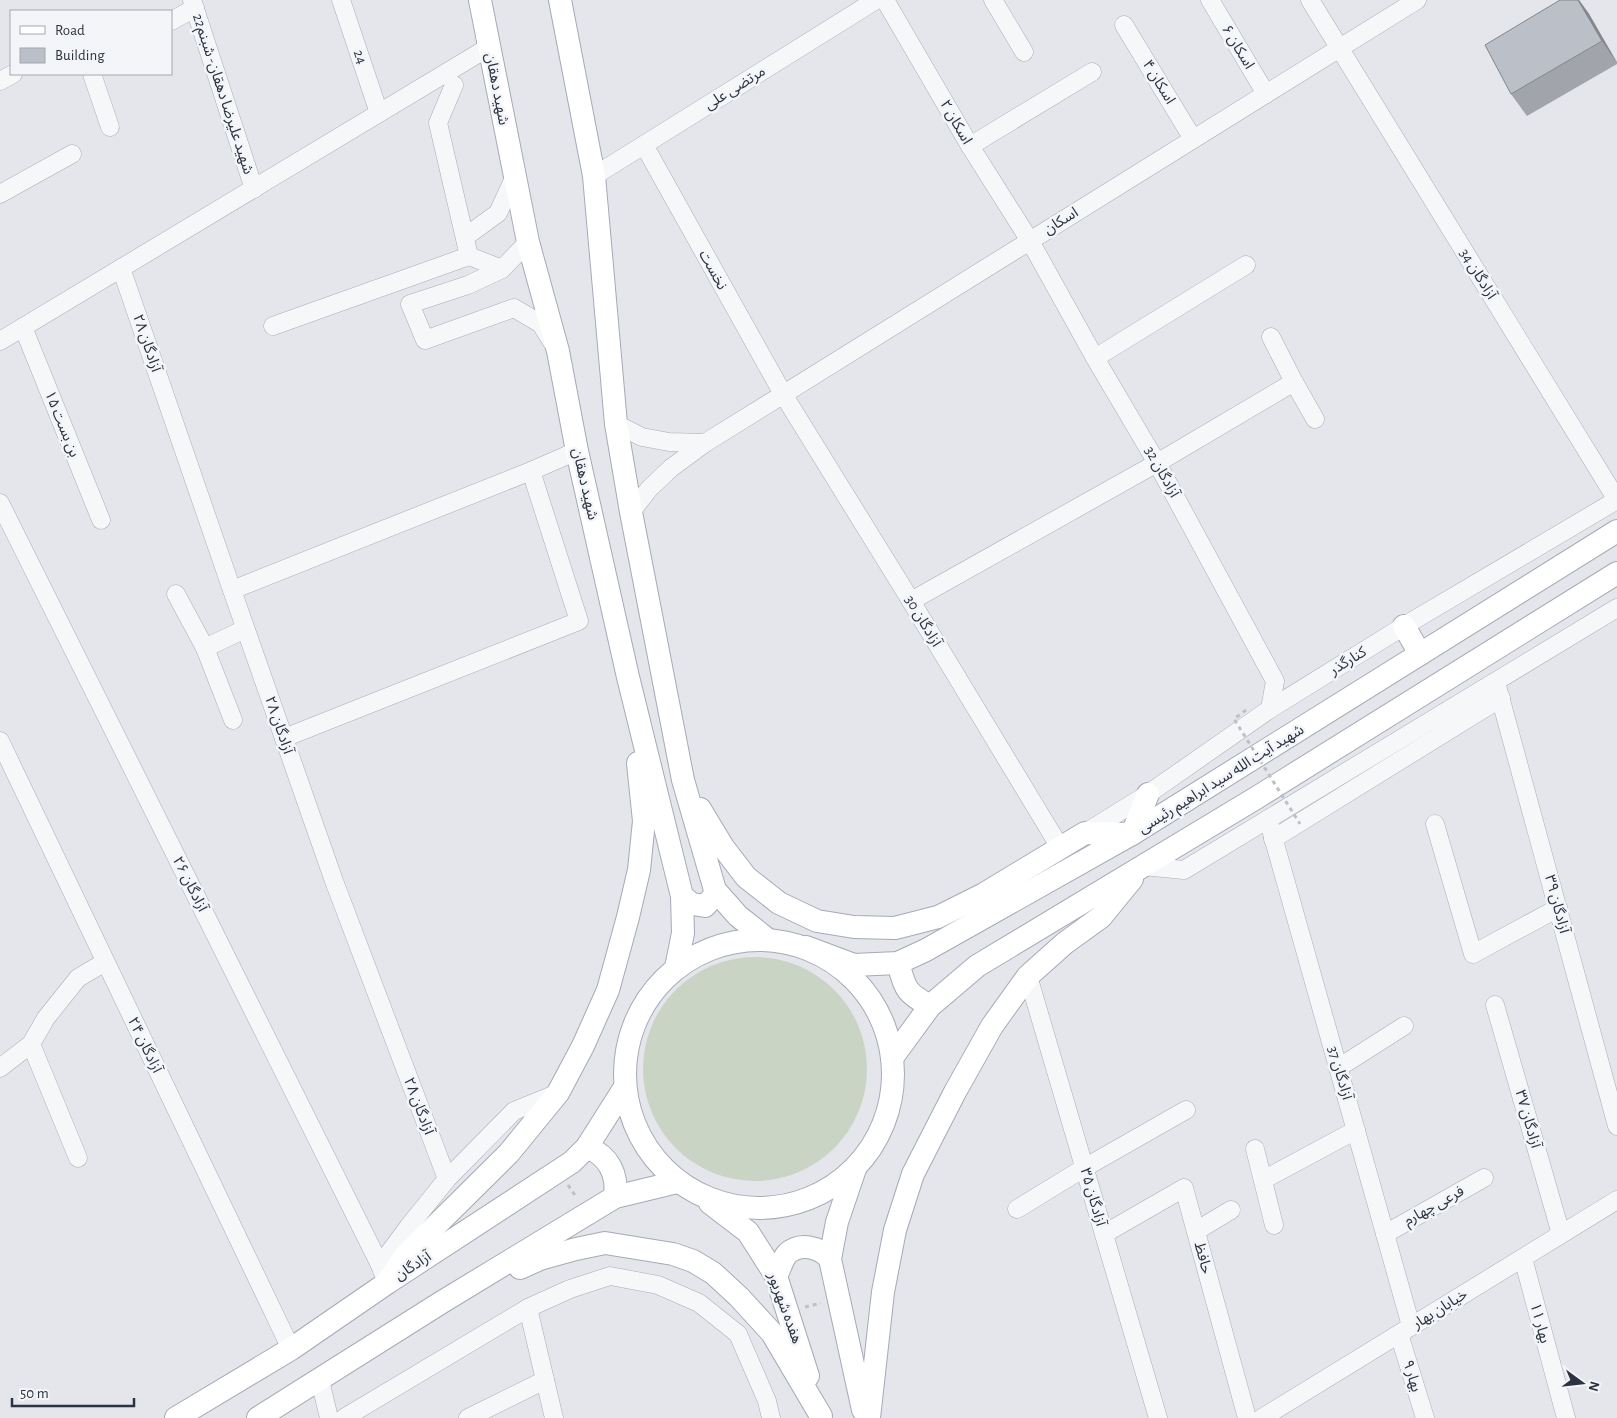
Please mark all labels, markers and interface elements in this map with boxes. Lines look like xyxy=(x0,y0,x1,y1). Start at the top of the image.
legend xyxy=(10,10,172,75)
street label: شهید علیرضا دهقان- شبنم22 xyxy=(187,12,256,177)
street label: اسکان ۶ xyxy=(1218,22,1257,72)
text: Road xyxy=(55,23,85,38)
text: Building xyxy=(55,48,105,63)
street label: 24 xyxy=(351,48,369,66)
street label: شهید دهقان xyxy=(482,52,511,127)
street label: اسکان ۴ xyxy=(1139,57,1178,107)
street label: مرتضی علی xyxy=(702,63,769,113)
street label: اسکان ۲ xyxy=(936,97,975,147)
street label: اسکان xyxy=(1041,205,1081,238)
street label: آزادگان 34 xyxy=(1456,246,1500,303)
street label: نخست xyxy=(696,248,730,292)
street label: ۲۸ آزادگان xyxy=(129,312,165,375)
street label: بن بست ۱۵ xyxy=(41,389,82,460)
street label: آزادگان 32 xyxy=(1141,444,1183,501)
street label: شهید دهقان xyxy=(568,447,601,522)
street label: آزادگان 30 xyxy=(901,592,945,650)
street label: کنارگذر xyxy=(1326,643,1370,679)
street label: ۲۸ آزادگان xyxy=(261,694,297,757)
street label: شهید آیت الله سید ابراهیم رئیسی xyxy=(1135,721,1308,839)
street label: ۲۶ آزادگان xyxy=(169,853,211,915)
street label: آزادگان ۳۹ xyxy=(1541,873,1573,936)
street label: ۲۴ آزادگان xyxy=(124,1014,166,1076)
street label: آزادگان 37 xyxy=(1324,1044,1356,1102)
street label: ۲۸ آزادگان xyxy=(400,1075,438,1138)
street label: آزادگان ۳۷ xyxy=(1512,1088,1545,1151)
street label: آزادگان ۳۵ xyxy=(1077,1166,1110,1229)
street label: فرعی چهارم xyxy=(1401,1183,1468,1231)
street label: حافظ xyxy=(1192,1240,1214,1276)
street label: آزادگان xyxy=(392,1248,435,1284)
street label: هفده شهریور xyxy=(764,1269,805,1346)
street label: خیابان بهار xyxy=(1409,1286,1471,1333)
street label: بهار ۱۱ xyxy=(1526,1301,1553,1345)
street label: بهار ۹ xyxy=(1399,1358,1424,1394)
north arrow xyxy=(1557,1358,1607,1408)
scale bar xyxy=(12,1376,135,1408)
text: N xyxy=(1586,1380,1602,1393)
text: 50 m xyxy=(20,1386,49,1401)

